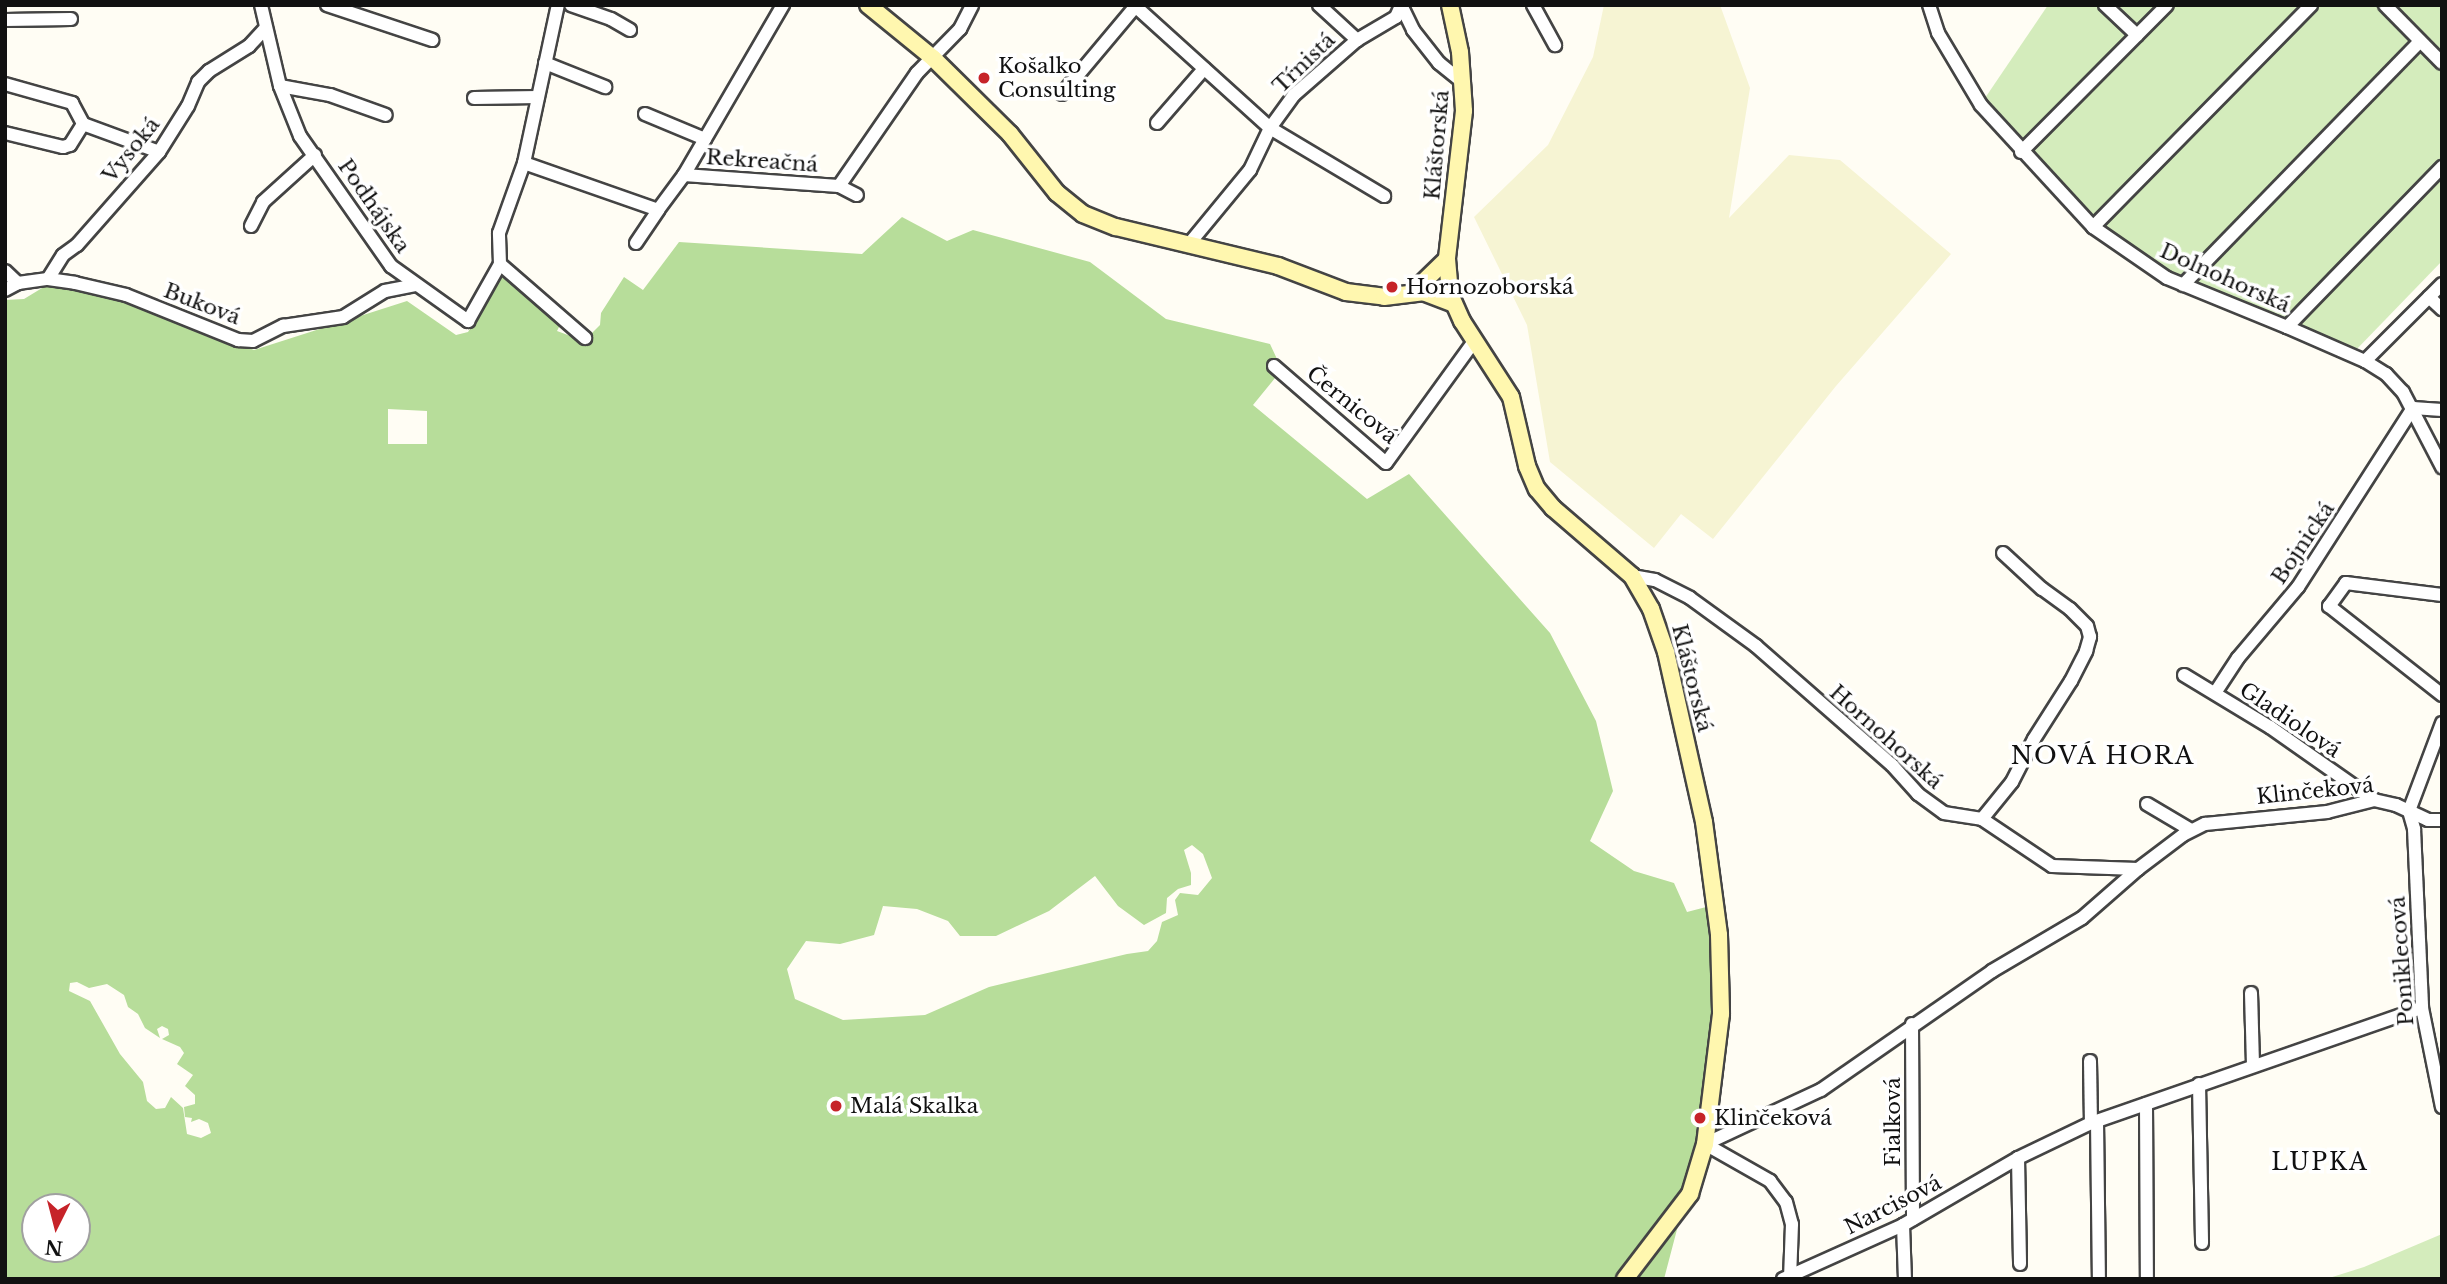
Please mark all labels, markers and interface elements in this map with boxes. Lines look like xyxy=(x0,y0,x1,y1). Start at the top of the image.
street label: Tŕnistá xyxy=(1268,28,1340,98)
place label: Košalko Consulting xyxy=(998,53,1116,103)
marker: Košalko Consulting xyxy=(976,70,992,86)
street label: Kláštorská xyxy=(1420,89,1454,201)
street label: Vysoká xyxy=(97,112,165,188)
street label: Rekreačná xyxy=(705,145,819,177)
street label: Podhájska xyxy=(333,154,415,258)
street label: Dolnohorská xyxy=(2156,238,2294,318)
place label: Hornozoborská xyxy=(1406,274,1574,300)
street label: Buková xyxy=(160,278,244,330)
marker: Hornozoborská xyxy=(1384,279,1400,295)
street label: Černicová xyxy=(1302,361,1402,449)
street label: Bojnická xyxy=(2266,497,2340,589)
street label: Kláštorská xyxy=(1666,622,1718,734)
street label: Gladiolová xyxy=(2235,677,2345,763)
street label: Hornohorská xyxy=(1824,680,1948,794)
district label: NOVÁ HORA xyxy=(2011,742,2195,770)
street label: Klinčeková xyxy=(2255,772,2375,810)
street label: Poniklecová xyxy=(2385,895,2419,1027)
street label: Fialková xyxy=(1880,1077,1906,1167)
place label: Malá Skalka xyxy=(850,1093,979,1119)
marker: Malá Skalka xyxy=(828,1098,844,1114)
place label: Klinčeková xyxy=(1714,1105,1832,1131)
marker: Klinčeková xyxy=(1692,1110,1708,1126)
district label: LUPKA xyxy=(2272,1148,2368,1176)
street label: Narcisová xyxy=(1840,1170,1946,1240)
north arrow xyxy=(21,1193,91,1263)
text: N xyxy=(44,1235,64,1260)

